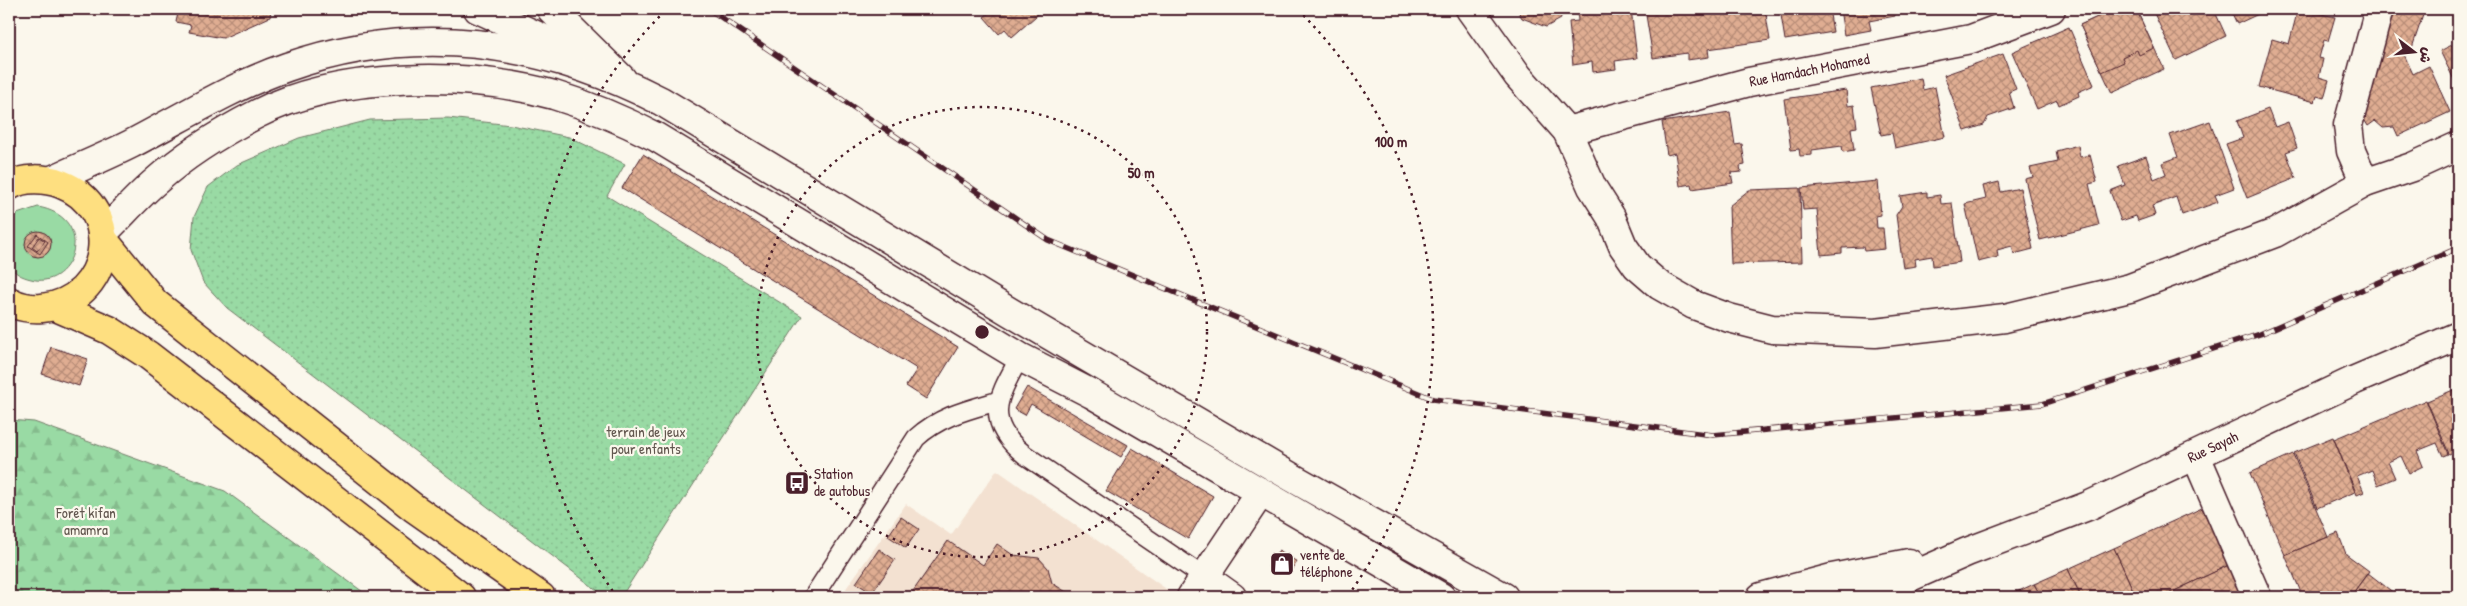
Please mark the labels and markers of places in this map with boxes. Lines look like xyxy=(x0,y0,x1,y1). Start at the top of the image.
centre of rings xyxy=(973,323,991,341)
place label: Station de autobus xyxy=(814,463,871,501)
bus stop icon: Station de autobus xyxy=(784,470,810,496)
place label: vente de téléphone xyxy=(1300,544,1353,582)
shop icon: vente de téléphone xyxy=(1269,551,1295,577)

